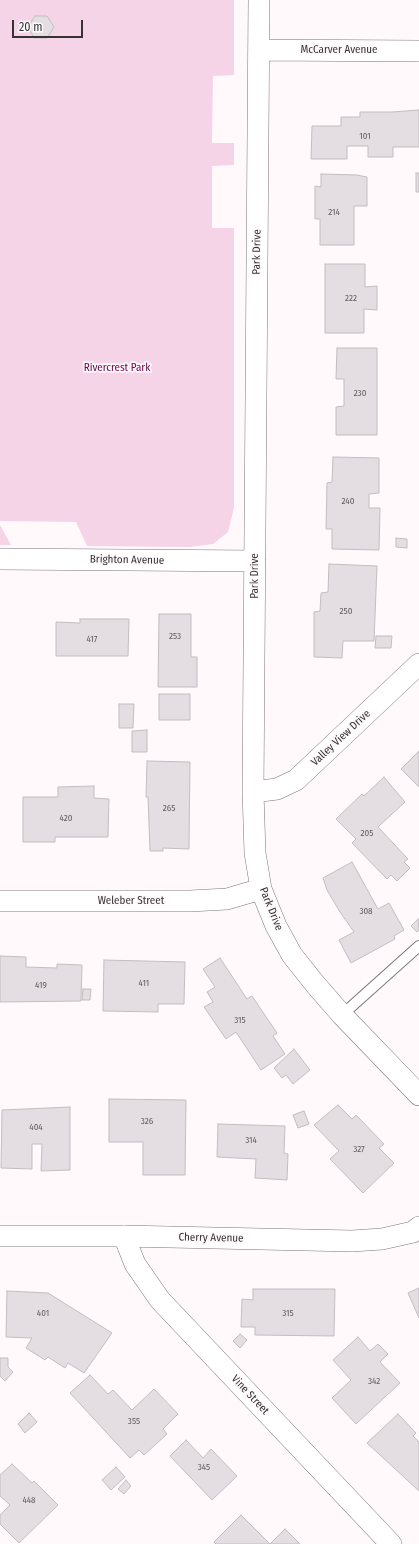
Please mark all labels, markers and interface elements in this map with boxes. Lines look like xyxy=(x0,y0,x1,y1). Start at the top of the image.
scale bar xyxy=(14,12,85,38)
text: 20 m xyxy=(19,20,43,34)
street label: McCarver Avenue xyxy=(301,43,377,57)
house number: 101 xyxy=(359,131,371,141)
house number: 214 xyxy=(328,207,340,217)
street label: Park Drive xyxy=(250,229,264,275)
house number: 222 xyxy=(345,293,357,303)
park label: Rivercrest Park xyxy=(84,361,150,375)
house number: 230 xyxy=(354,388,366,398)
house number: 240 xyxy=(342,496,354,506)
street label: Brighton Avenue xyxy=(90,553,164,567)
street label: Park Drive xyxy=(248,553,262,599)
house number: 250 xyxy=(340,606,352,616)
house number: 253 xyxy=(169,631,181,641)
house number: 417 xyxy=(86,634,98,644)
street label: Valley View Drive xyxy=(309,707,373,769)
house number: 265 xyxy=(163,803,175,813)
house number: 420 xyxy=(60,813,72,823)
house number: 205 xyxy=(361,828,373,838)
street label: Park Drive xyxy=(256,885,286,933)
street label: Weleber Street xyxy=(98,894,164,908)
house number: 308 xyxy=(359,906,373,916)
house number: 411 xyxy=(139,978,149,988)
house number: 419 xyxy=(35,980,47,990)
house number: 315 xyxy=(234,1015,246,1025)
house number: 326 xyxy=(141,1116,153,1126)
house number: 404 xyxy=(29,1122,43,1132)
house number: 314 xyxy=(245,1135,257,1145)
house number: 327 xyxy=(353,1144,365,1154)
street label: Cherry Avenue xyxy=(178,1231,244,1245)
house number: 401 xyxy=(37,1308,49,1318)
house number: 315 xyxy=(282,1308,294,1318)
street label: Vine Street xyxy=(228,1372,272,1418)
house number: 342 xyxy=(368,1376,380,1386)
house number: 355 xyxy=(128,1416,140,1426)
house number: 345 xyxy=(198,1462,210,1472)
house number: 448 xyxy=(22,1495,36,1505)

